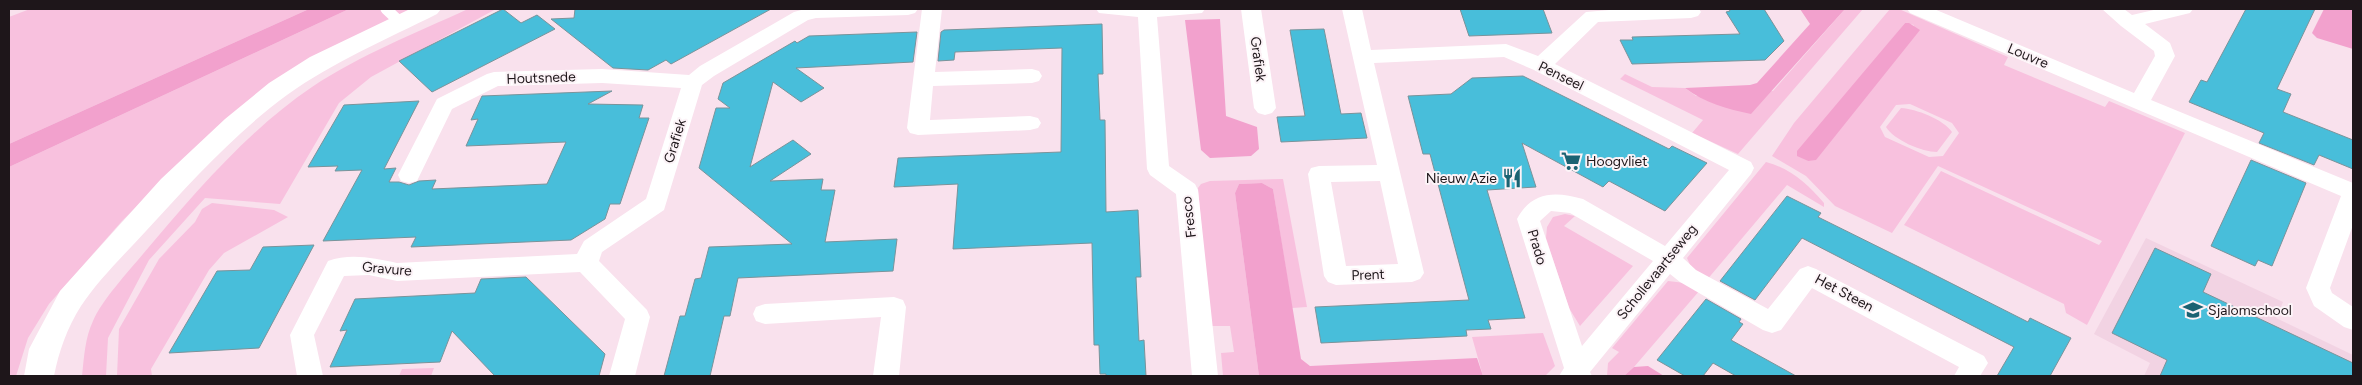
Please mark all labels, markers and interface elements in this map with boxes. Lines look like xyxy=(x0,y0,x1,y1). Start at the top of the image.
street label: Grafiek xyxy=(1246,35,1270,83)
street label: Louvre xyxy=(2005,40,2051,72)
street label: Penseel xyxy=(1536,58,1586,94)
street label: Houtsnede xyxy=(506,68,576,88)
street label: Grafiek xyxy=(660,117,690,165)
supermarket icon: Hoogvliet xyxy=(1560,150,1582,172)
place label: Hoogvliet xyxy=(1586,153,1648,170)
restaurant icon: Nieuw Azie xyxy=(1501,167,1523,189)
place label: Nieuw Azie xyxy=(1426,170,1497,187)
street label: Fresco xyxy=(1178,195,1200,239)
street label: Schollevaartseweg xyxy=(1613,221,1701,323)
street label: Prado xyxy=(1524,227,1550,267)
street label: Gravure xyxy=(361,258,413,280)
street label: Prent xyxy=(1351,266,1385,284)
street label: Het Steen xyxy=(1812,271,1876,316)
school or university icon: Sjalomschool xyxy=(2182,299,2204,321)
place label: Sjalomschool xyxy=(2208,302,2292,319)

